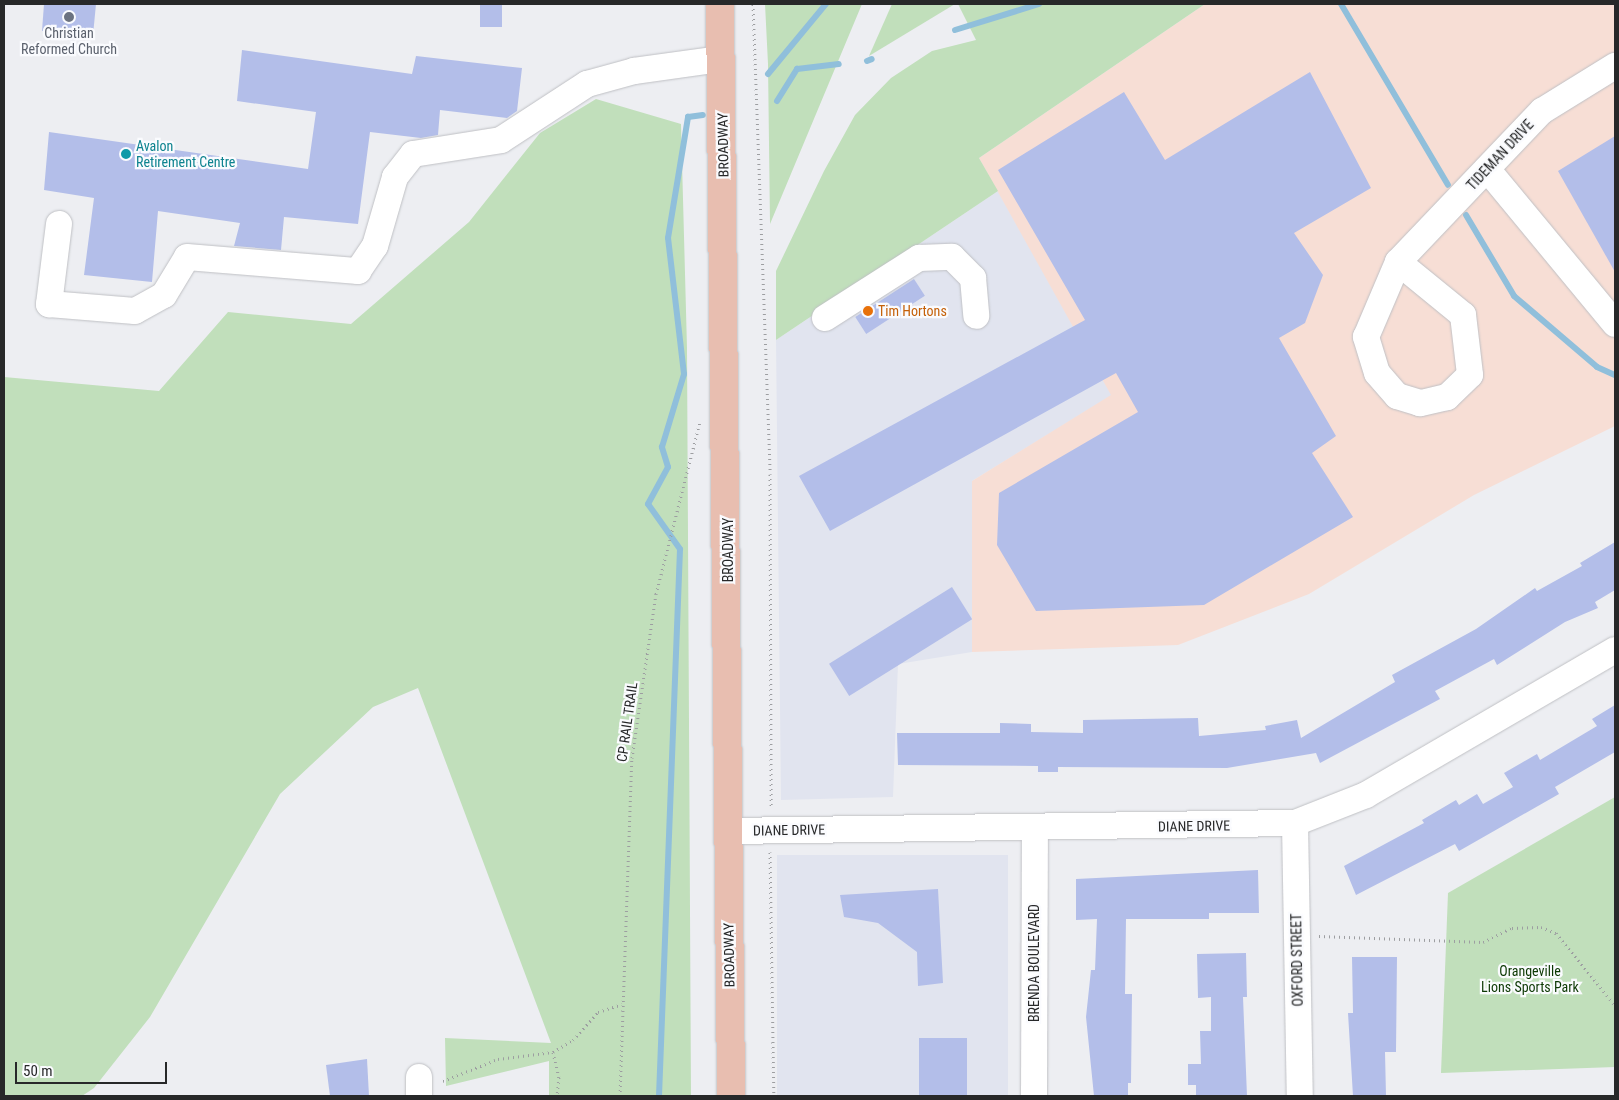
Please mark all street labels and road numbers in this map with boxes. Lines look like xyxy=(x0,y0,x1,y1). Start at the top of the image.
street label: BROADWAY xyxy=(714,113,732,177)
street label: TIDEMAN DRIVE xyxy=(1463,116,1537,194)
street label: BROADWAY xyxy=(720,518,736,582)
street label: CP RAIL TRAIL xyxy=(613,681,641,763)
street label: DIANE DRIVE xyxy=(1158,817,1230,835)
street label: DIANE DRIVE xyxy=(753,821,825,839)
street label: BRENDA BOULEVARD xyxy=(1026,904,1042,1022)
street label: OXFORD STREET xyxy=(1288,913,1306,1007)
street label: BROADWAY xyxy=(720,923,738,987)

